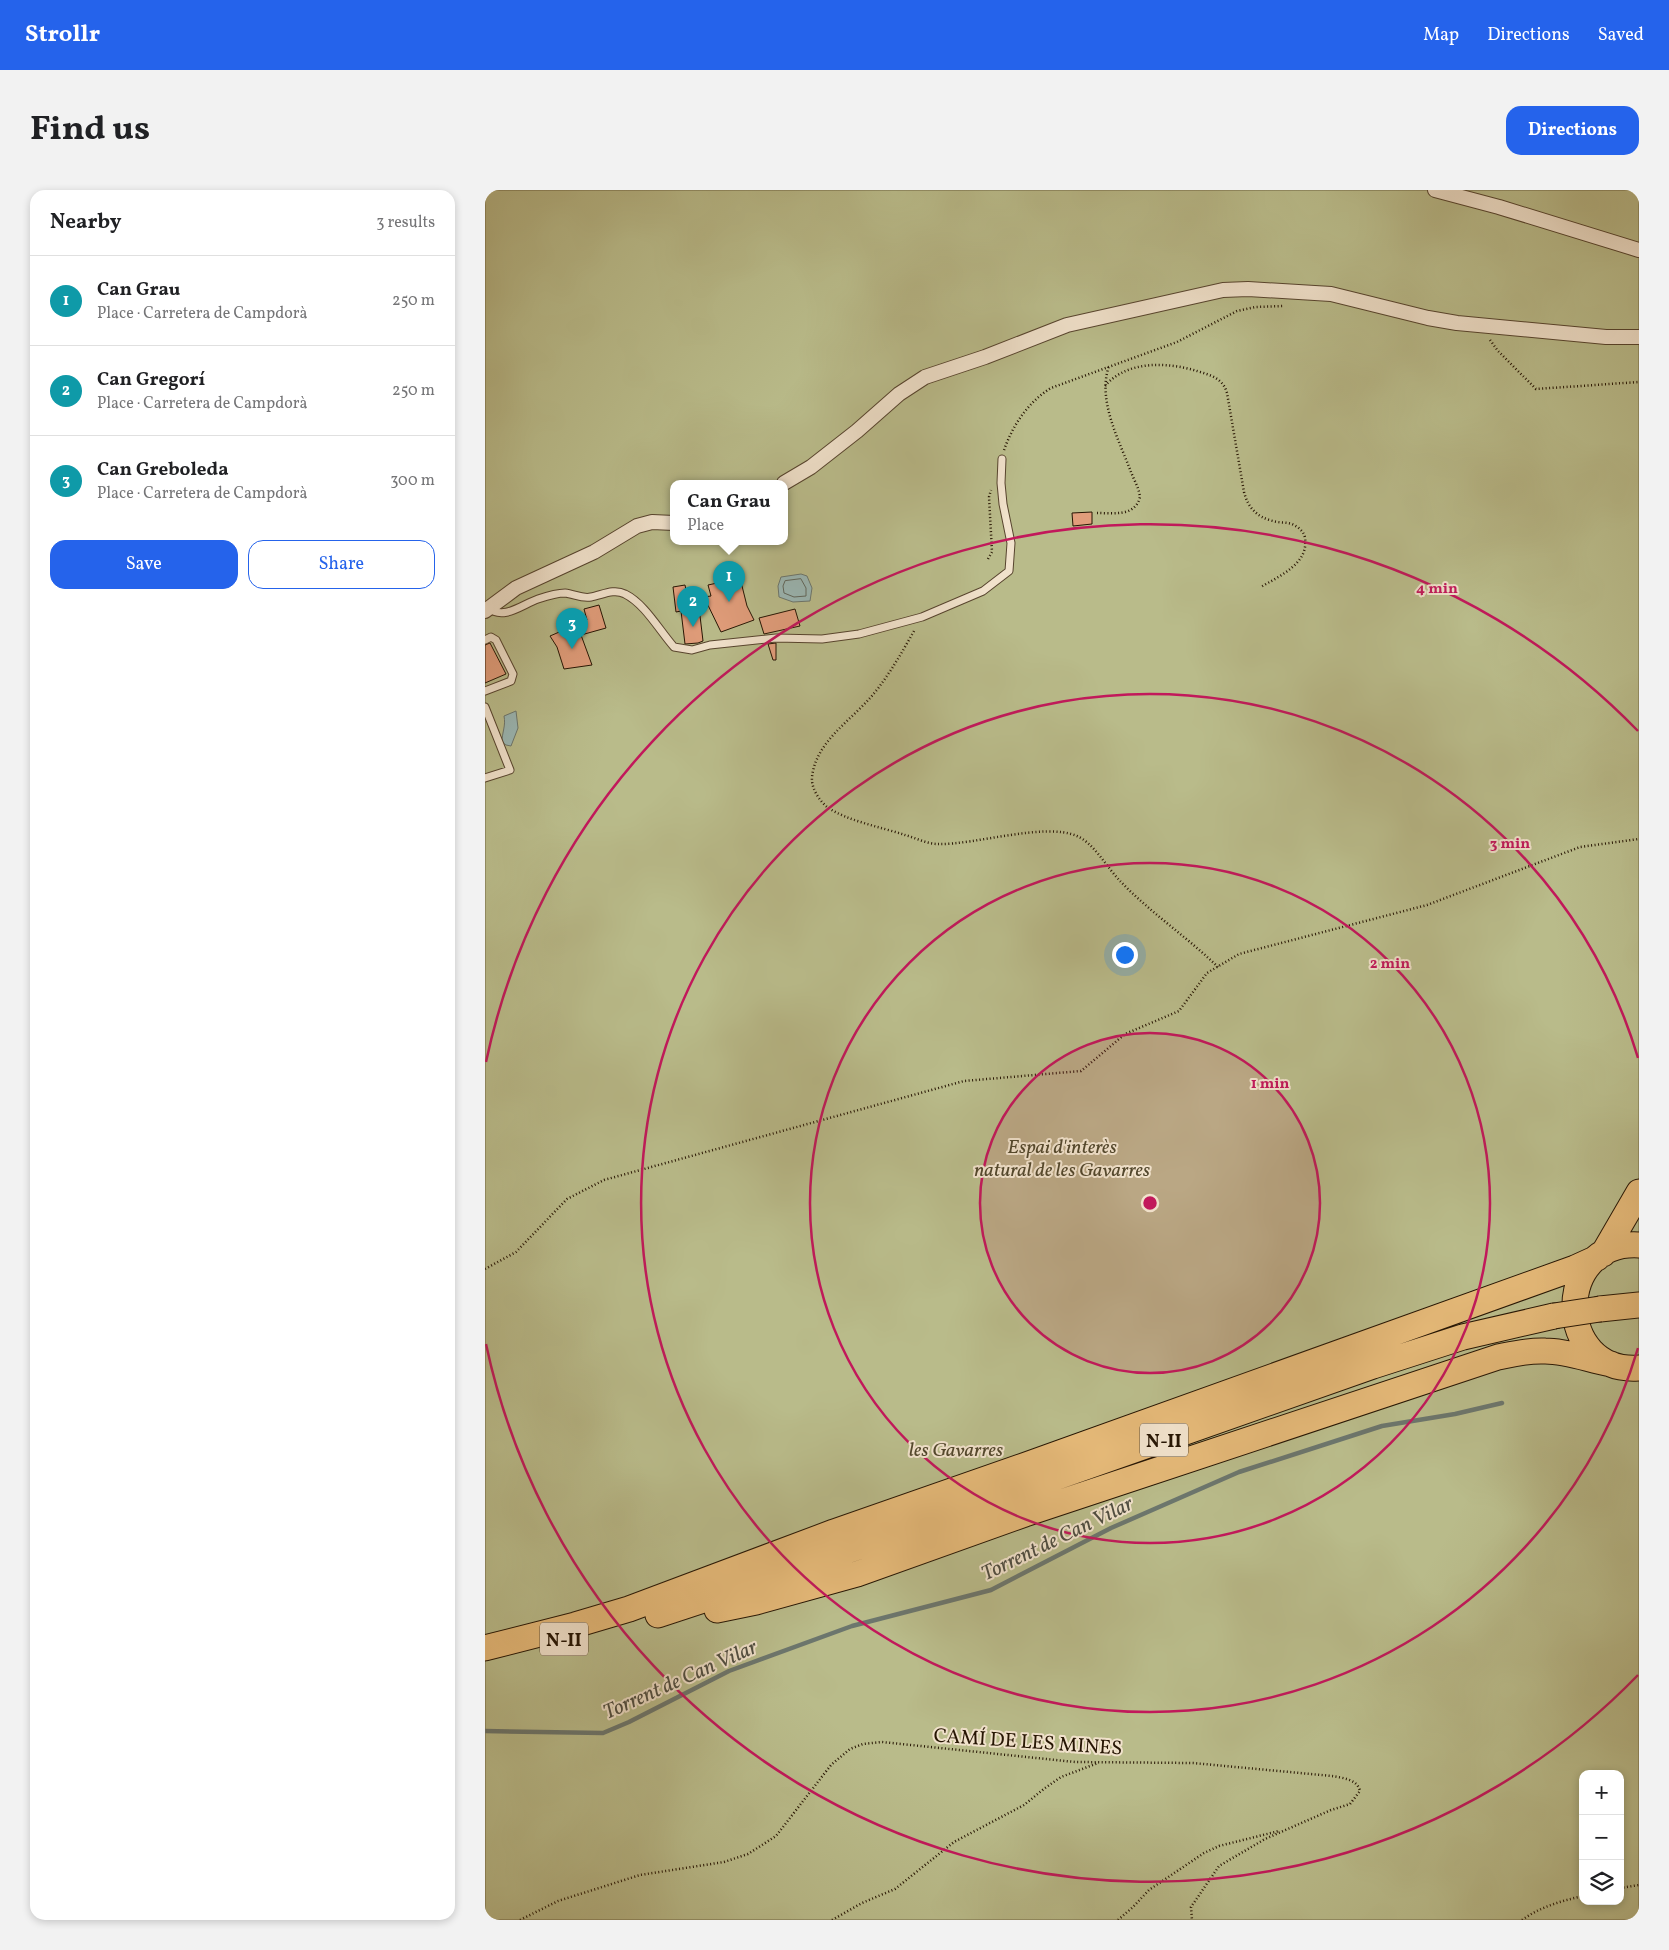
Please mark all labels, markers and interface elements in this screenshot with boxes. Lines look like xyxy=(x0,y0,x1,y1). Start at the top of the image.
text: Strollr xyxy=(25,18,100,52)
text: Map xyxy=(1423,23,1459,48)
text: Directions xyxy=(1487,23,1570,48)
text: Saved xyxy=(1598,23,1644,48)
text: Find us xyxy=(30,106,150,154)
button: Directions xyxy=(1506,106,1639,155)
text: Nearby xyxy=(50,208,121,237)
text: 3 results xyxy=(376,212,435,234)
text: Can Grau xyxy=(97,277,180,303)
text: 1 xyxy=(63,290,69,312)
text: 250 m xyxy=(392,290,435,312)
text: Place · Carretera de Campdorà xyxy=(97,303,307,325)
text: Can Gregorí xyxy=(97,367,205,393)
text: 2 xyxy=(62,380,70,402)
text: 250 m xyxy=(392,380,435,402)
text: Place · Carretera de Campdorà xyxy=(97,393,307,415)
text: Can Greboleda xyxy=(97,457,229,483)
text: 3 xyxy=(62,470,70,492)
text: 300 m xyxy=(390,470,435,492)
popup xyxy=(670,480,788,545)
text: Place · Carretera de Campdorà xyxy=(97,483,307,505)
text: Can Grau xyxy=(687,489,771,515)
text: Place xyxy=(687,515,724,537)
button: Save xyxy=(50,540,238,589)
button: Share xyxy=(248,540,435,589)
pin: 1 xyxy=(713,561,745,602)
text: 4 min xyxy=(1416,579,1458,600)
pin: 2 xyxy=(677,586,709,627)
pin: 3 xyxy=(556,608,588,649)
text: 3 min xyxy=(1490,834,1530,855)
your location xyxy=(1112,942,1138,968)
text: 2 min xyxy=(1370,954,1410,975)
text: 1 min xyxy=(1251,1074,1289,1095)
park label: Espai d'interès natural de les Gavarres xyxy=(974,1134,1151,1185)
centre of rings xyxy=(1141,1194,1159,1212)
road number: N-II xyxy=(1140,1424,1188,1456)
park label: les Gavarres xyxy=(909,1437,1004,1465)
water label: Torrent de Can Vilar xyxy=(977,1490,1139,1589)
road number: N-II xyxy=(540,1622,588,1656)
water label: Torrent de Can Vilar xyxy=(599,1633,762,1727)
street label: CAMÍ DE LES MINES xyxy=(933,1722,1123,1764)
map controls xyxy=(1579,1770,1624,1905)
button: + xyxy=(1579,1770,1624,1815)
button: − xyxy=(1579,1815,1624,1860)
button: layers xyxy=(1579,1860,1624,1905)

